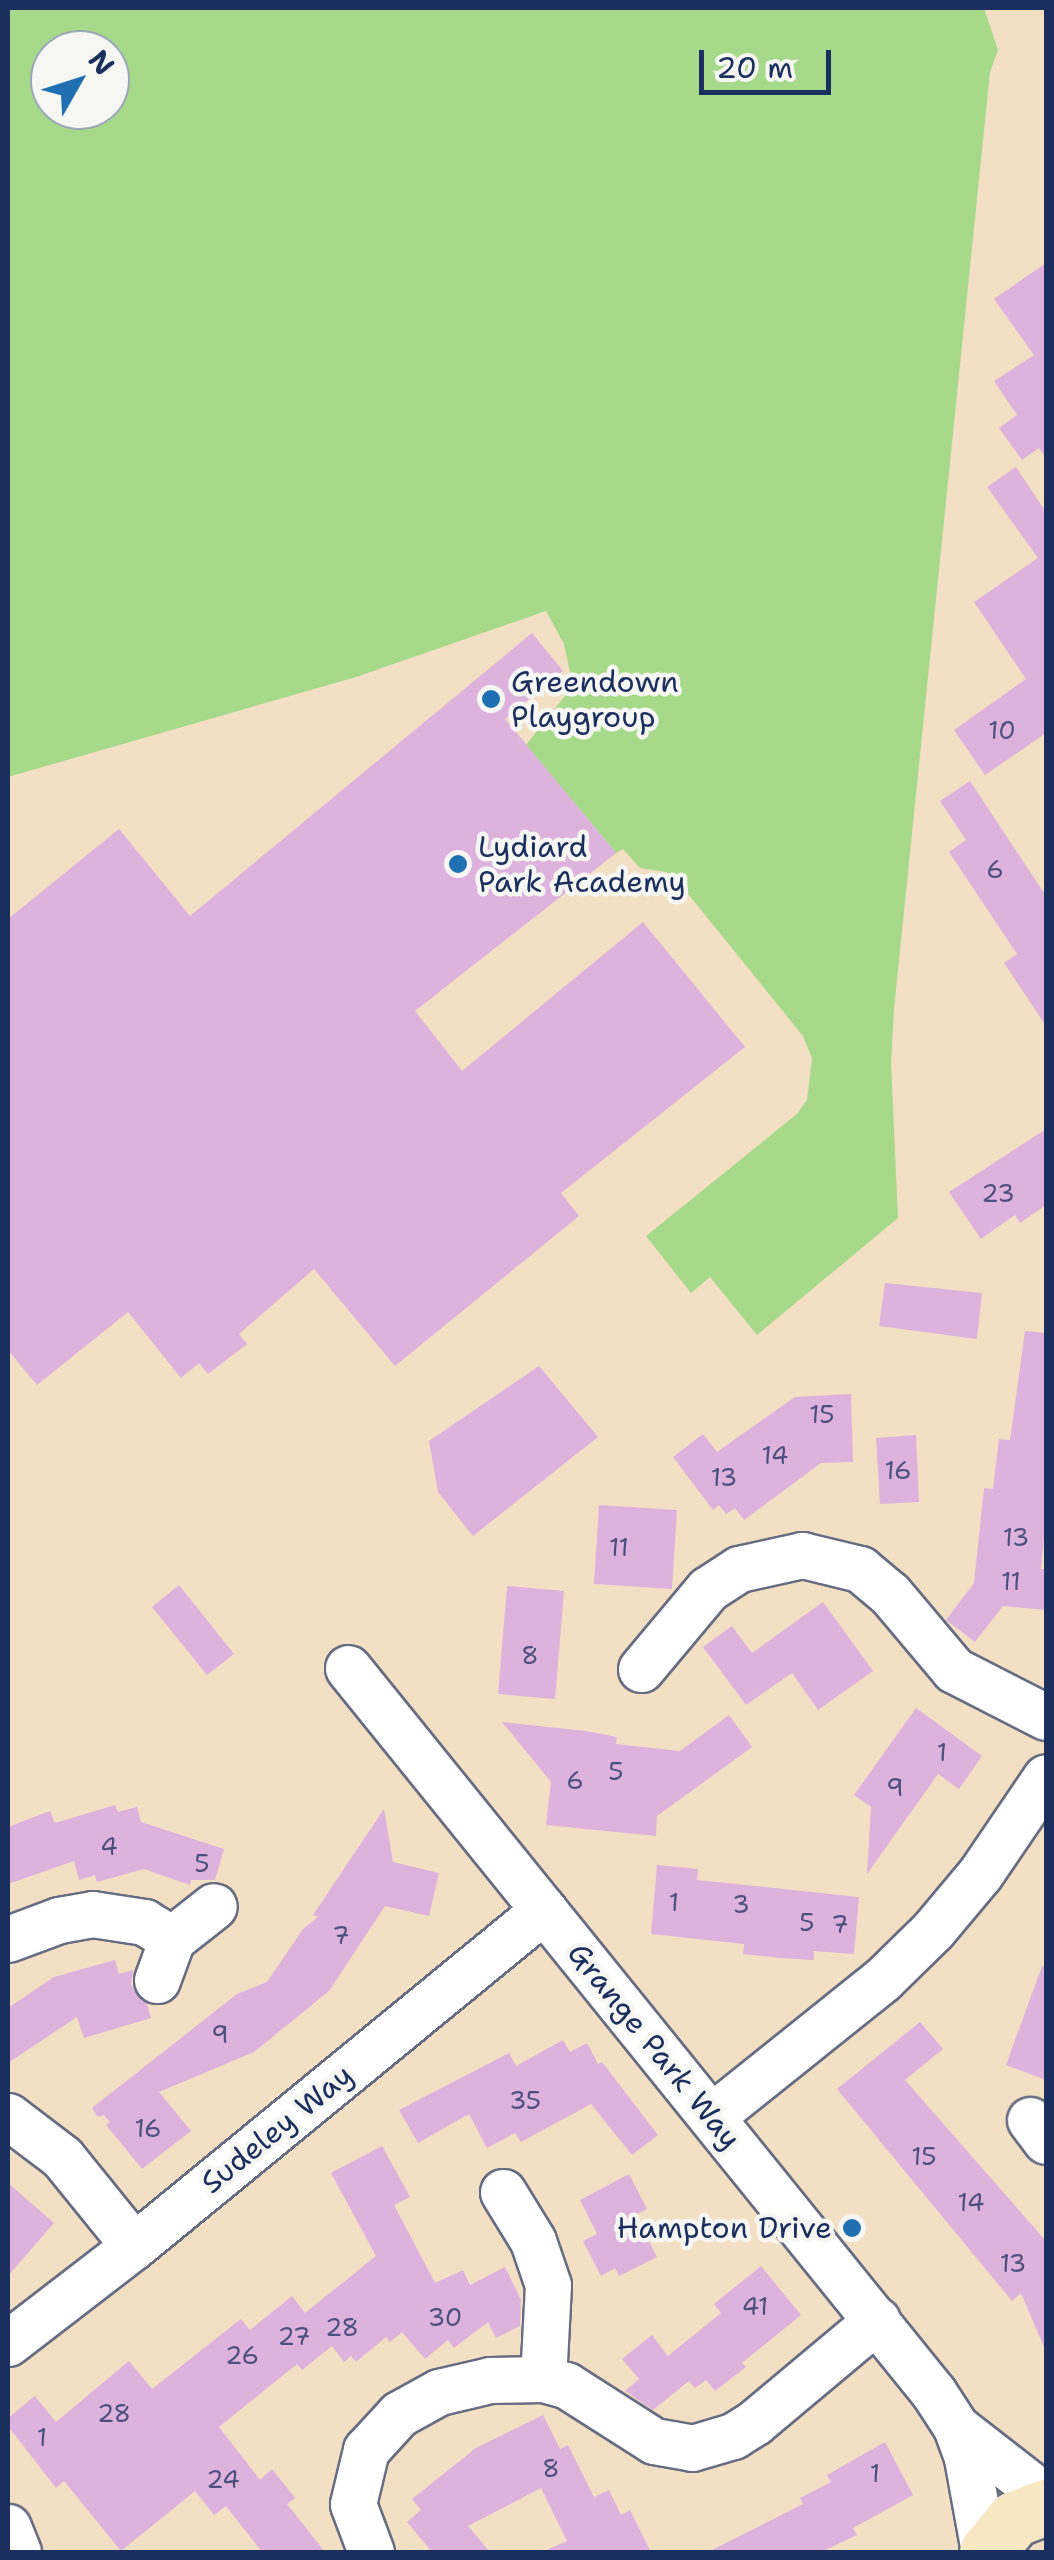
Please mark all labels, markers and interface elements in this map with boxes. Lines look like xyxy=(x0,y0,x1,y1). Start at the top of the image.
north arrow xyxy=(30,30,130,130)
scale bar xyxy=(704,30,836,92)
text: N xyxy=(80,42,124,83)
text: 20 m xyxy=(716,47,793,88)
place label: Greendown Playgroup xyxy=(511,664,679,734)
marker: Greendown Playgroup xyxy=(480,688,502,710)
house number: 10 xyxy=(988,715,1016,745)
place label: Lydiard Park Academy xyxy=(478,829,686,900)
marker: Lydiard Park Academy xyxy=(447,853,469,875)
house number: 6 xyxy=(986,854,1004,884)
house number: 23 xyxy=(981,1178,1015,1208)
house number: 15 xyxy=(809,1399,835,1429)
house number: 14 xyxy=(762,1440,788,1470)
house number: 16 xyxy=(884,1455,912,1485)
house number: 13 xyxy=(711,1462,737,1492)
house number: 13 xyxy=(1003,1522,1029,1552)
house number: 11 xyxy=(609,1532,629,1562)
house number: 11 xyxy=(1001,1566,1021,1596)
house number: 8 xyxy=(521,1640,539,1670)
house number: 1 xyxy=(937,1737,947,1767)
house number: 5 xyxy=(608,1756,624,1786)
house number: 6 xyxy=(566,1765,584,1795)
house number: 9 xyxy=(886,1772,904,1802)
house number: 4 xyxy=(100,1831,118,1861)
house number: 5 xyxy=(194,1848,210,1878)
house number: 1 xyxy=(669,1887,679,1917)
house number: 3 xyxy=(732,1889,750,1919)
house number: 5 xyxy=(799,1907,815,1937)
house number: 7 xyxy=(831,1909,849,1939)
house number: 7 xyxy=(332,1920,350,1950)
street label: Grange Park Way xyxy=(560,1936,748,2156)
house number: 9 xyxy=(211,2019,229,2049)
street label: Sudeley Way xyxy=(194,2057,360,2201)
house number: 35 xyxy=(509,2085,541,2115)
house number: 16 xyxy=(134,2113,162,2143)
house number: 15 xyxy=(911,2141,937,2171)
house number: 14 xyxy=(958,2187,984,2217)
place label: Hampton Drive xyxy=(617,2210,832,2246)
marker: Hampton Drive xyxy=(841,2217,863,2239)
house number: 13 xyxy=(1000,2248,1026,2278)
house number: 41 xyxy=(742,2291,768,2321)
house number: 30 xyxy=(428,2302,462,2332)
house number: 28 xyxy=(325,2312,359,2342)
house number: 27 xyxy=(277,2321,311,2351)
house number: 26 xyxy=(225,2340,259,2370)
house number: 28 xyxy=(97,2398,131,2428)
house number: 1 xyxy=(37,2422,47,2452)
house number: 8 xyxy=(542,2453,560,2483)
house number: 1 xyxy=(870,2458,880,2488)
house number: 24 xyxy=(206,2464,240,2494)

